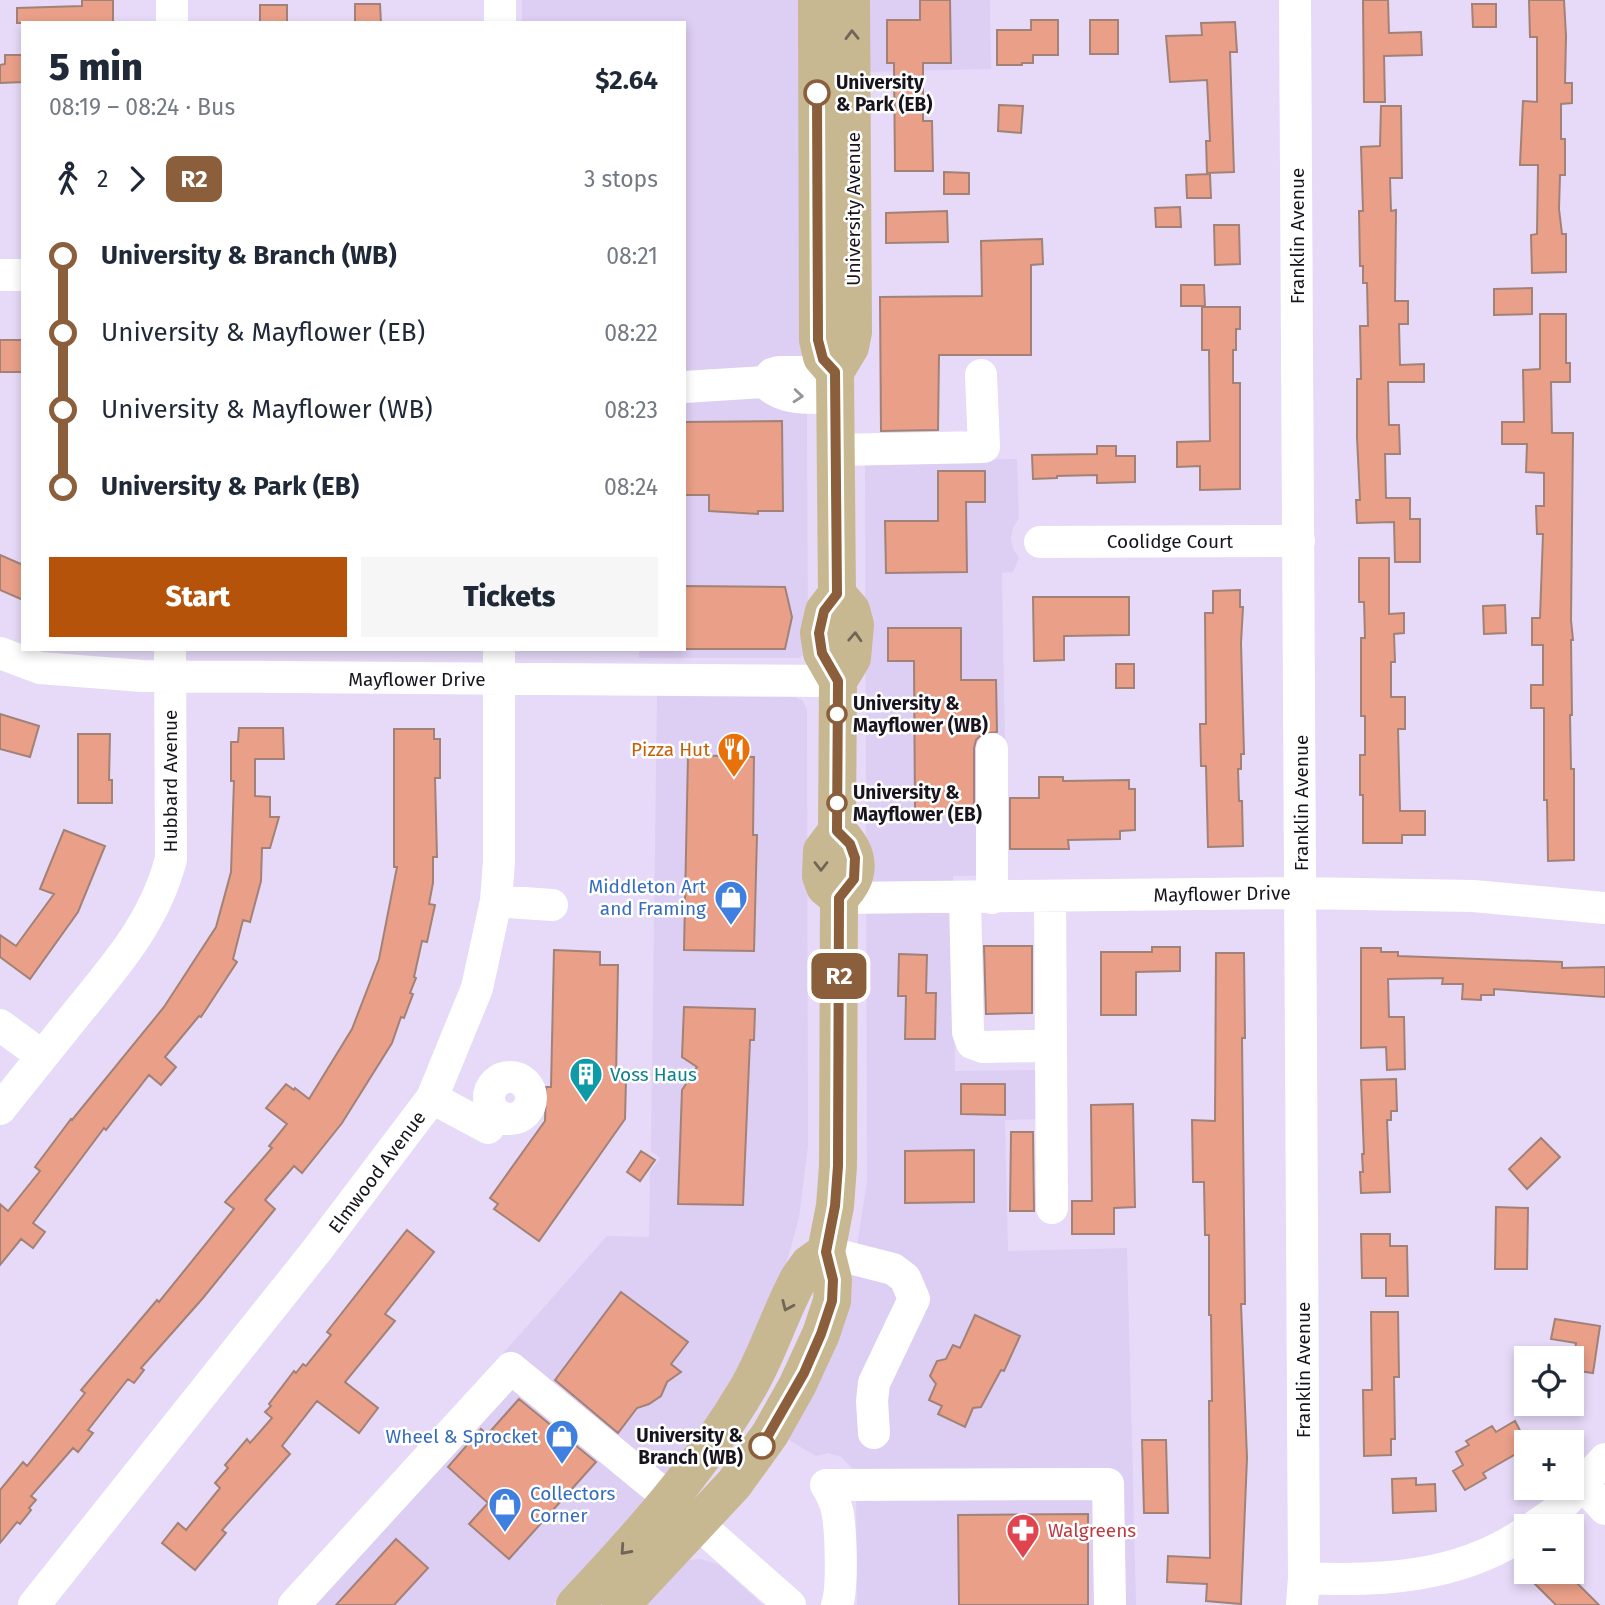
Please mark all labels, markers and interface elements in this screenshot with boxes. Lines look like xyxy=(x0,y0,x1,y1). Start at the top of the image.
one-way arrow xyxy=(844,30,860,40)
text: 5 min xyxy=(49,44,143,90)
text: $2.64 xyxy=(595,65,658,96)
place label: University & Park (EB) xyxy=(836,71,932,116)
marker: University & Park (EB) xyxy=(804,80,830,106)
text: 08:19 – 08:24 · Bus xyxy=(49,93,235,121)
street label: University Avenue xyxy=(842,132,865,286)
icon: walk xyxy=(49,160,87,198)
icon: forward xyxy=(118,160,156,198)
text: 2 xyxy=(97,165,108,193)
text: R2 xyxy=(180,165,208,193)
text: 3 stops xyxy=(584,165,658,193)
street label: Franklin Avenue xyxy=(1286,168,1309,304)
text: University & Branch (WB) xyxy=(101,240,397,271)
text: 08:21 xyxy=(606,242,658,270)
text: University & Mayflower (EB) xyxy=(101,317,425,348)
text: 08:22 xyxy=(604,319,658,347)
one-way arrow xyxy=(793,388,804,403)
text: University & Mayflower (WB) xyxy=(101,394,433,425)
text: 08:23 xyxy=(604,396,658,424)
text: University & Park (EB) xyxy=(101,471,359,502)
text: 08:24 xyxy=(604,473,658,501)
street label: Coolidge Court xyxy=(1107,530,1233,553)
button: Start xyxy=(49,557,347,637)
button: Tickets xyxy=(361,557,658,637)
one-way arrow xyxy=(847,631,862,642)
street label: Mayflower Drive xyxy=(348,668,486,691)
place label: University & Mayflower (WB) xyxy=(853,692,988,737)
marker: University & Mayflower (WB) xyxy=(827,704,847,724)
street label: Hubbard Avenue xyxy=(159,710,182,852)
restaurant icon: Pizza Hut xyxy=(715,730,753,779)
street label: Franklin Avenue xyxy=(1290,735,1313,871)
place label: Pizza Hut xyxy=(631,738,710,761)
place label: University & Mayflower (EB) xyxy=(853,781,982,826)
marker: University & Mayflower (EB) xyxy=(827,793,847,813)
one-way arrow xyxy=(813,861,829,872)
place label: Middleton Art and Framing xyxy=(588,875,706,920)
shop icon: Middleton Art and Framing xyxy=(712,878,750,927)
street label: Mayflower Drive xyxy=(1153,881,1291,907)
line badge: R2 xyxy=(808,953,870,999)
text: R2 xyxy=(825,962,853,990)
building icon: Voss Haus xyxy=(567,1055,605,1104)
place label: Voss Haus xyxy=(610,1063,697,1086)
street label: Elmwood Avenue xyxy=(324,1106,430,1238)
one-way arrow xyxy=(781,1299,795,1311)
street label: Franklin Avenue xyxy=(1292,1302,1315,1438)
map controls xyxy=(1514,1346,1584,1584)
button: locate xyxy=(1514,1346,1584,1416)
shop icon: Wheel & Sprocket xyxy=(543,1417,581,1466)
place label: University & Branch (WB) xyxy=(636,1424,744,1469)
place label: Wheel & Sprocket xyxy=(386,1425,538,1448)
button: + xyxy=(1514,1430,1584,1500)
marker: University & Branch (WB) xyxy=(749,1433,775,1459)
place label: Collectors Corner xyxy=(530,1482,616,1527)
shop icon: Collectors Corner xyxy=(486,1485,524,1534)
pharmacy icon: Walgreens xyxy=(1004,1511,1042,1560)
button: − xyxy=(1514,1514,1584,1584)
place label: Walgreens xyxy=(1048,1519,1136,1542)
one-way arrow xyxy=(621,1542,633,1555)

